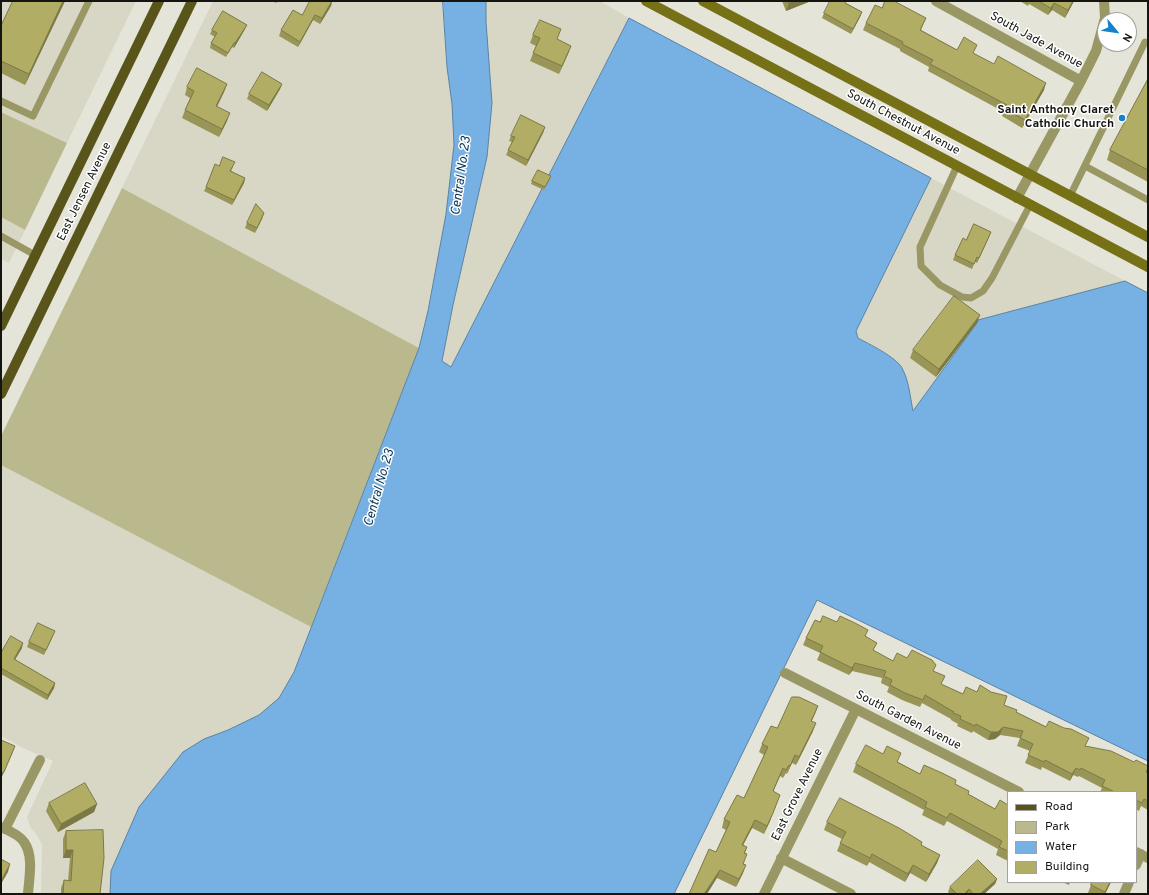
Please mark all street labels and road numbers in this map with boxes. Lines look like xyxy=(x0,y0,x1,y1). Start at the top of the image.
street label: South Jade Avenue xyxy=(987,10,1085,72)
street label: South Chestnut Avenue xyxy=(844,87,962,159)
street label: East Jensen Avenue xyxy=(55,140,115,244)
street label: South Garden Avenue xyxy=(853,688,963,754)
street label: East Grove Avenue xyxy=(769,746,827,844)

